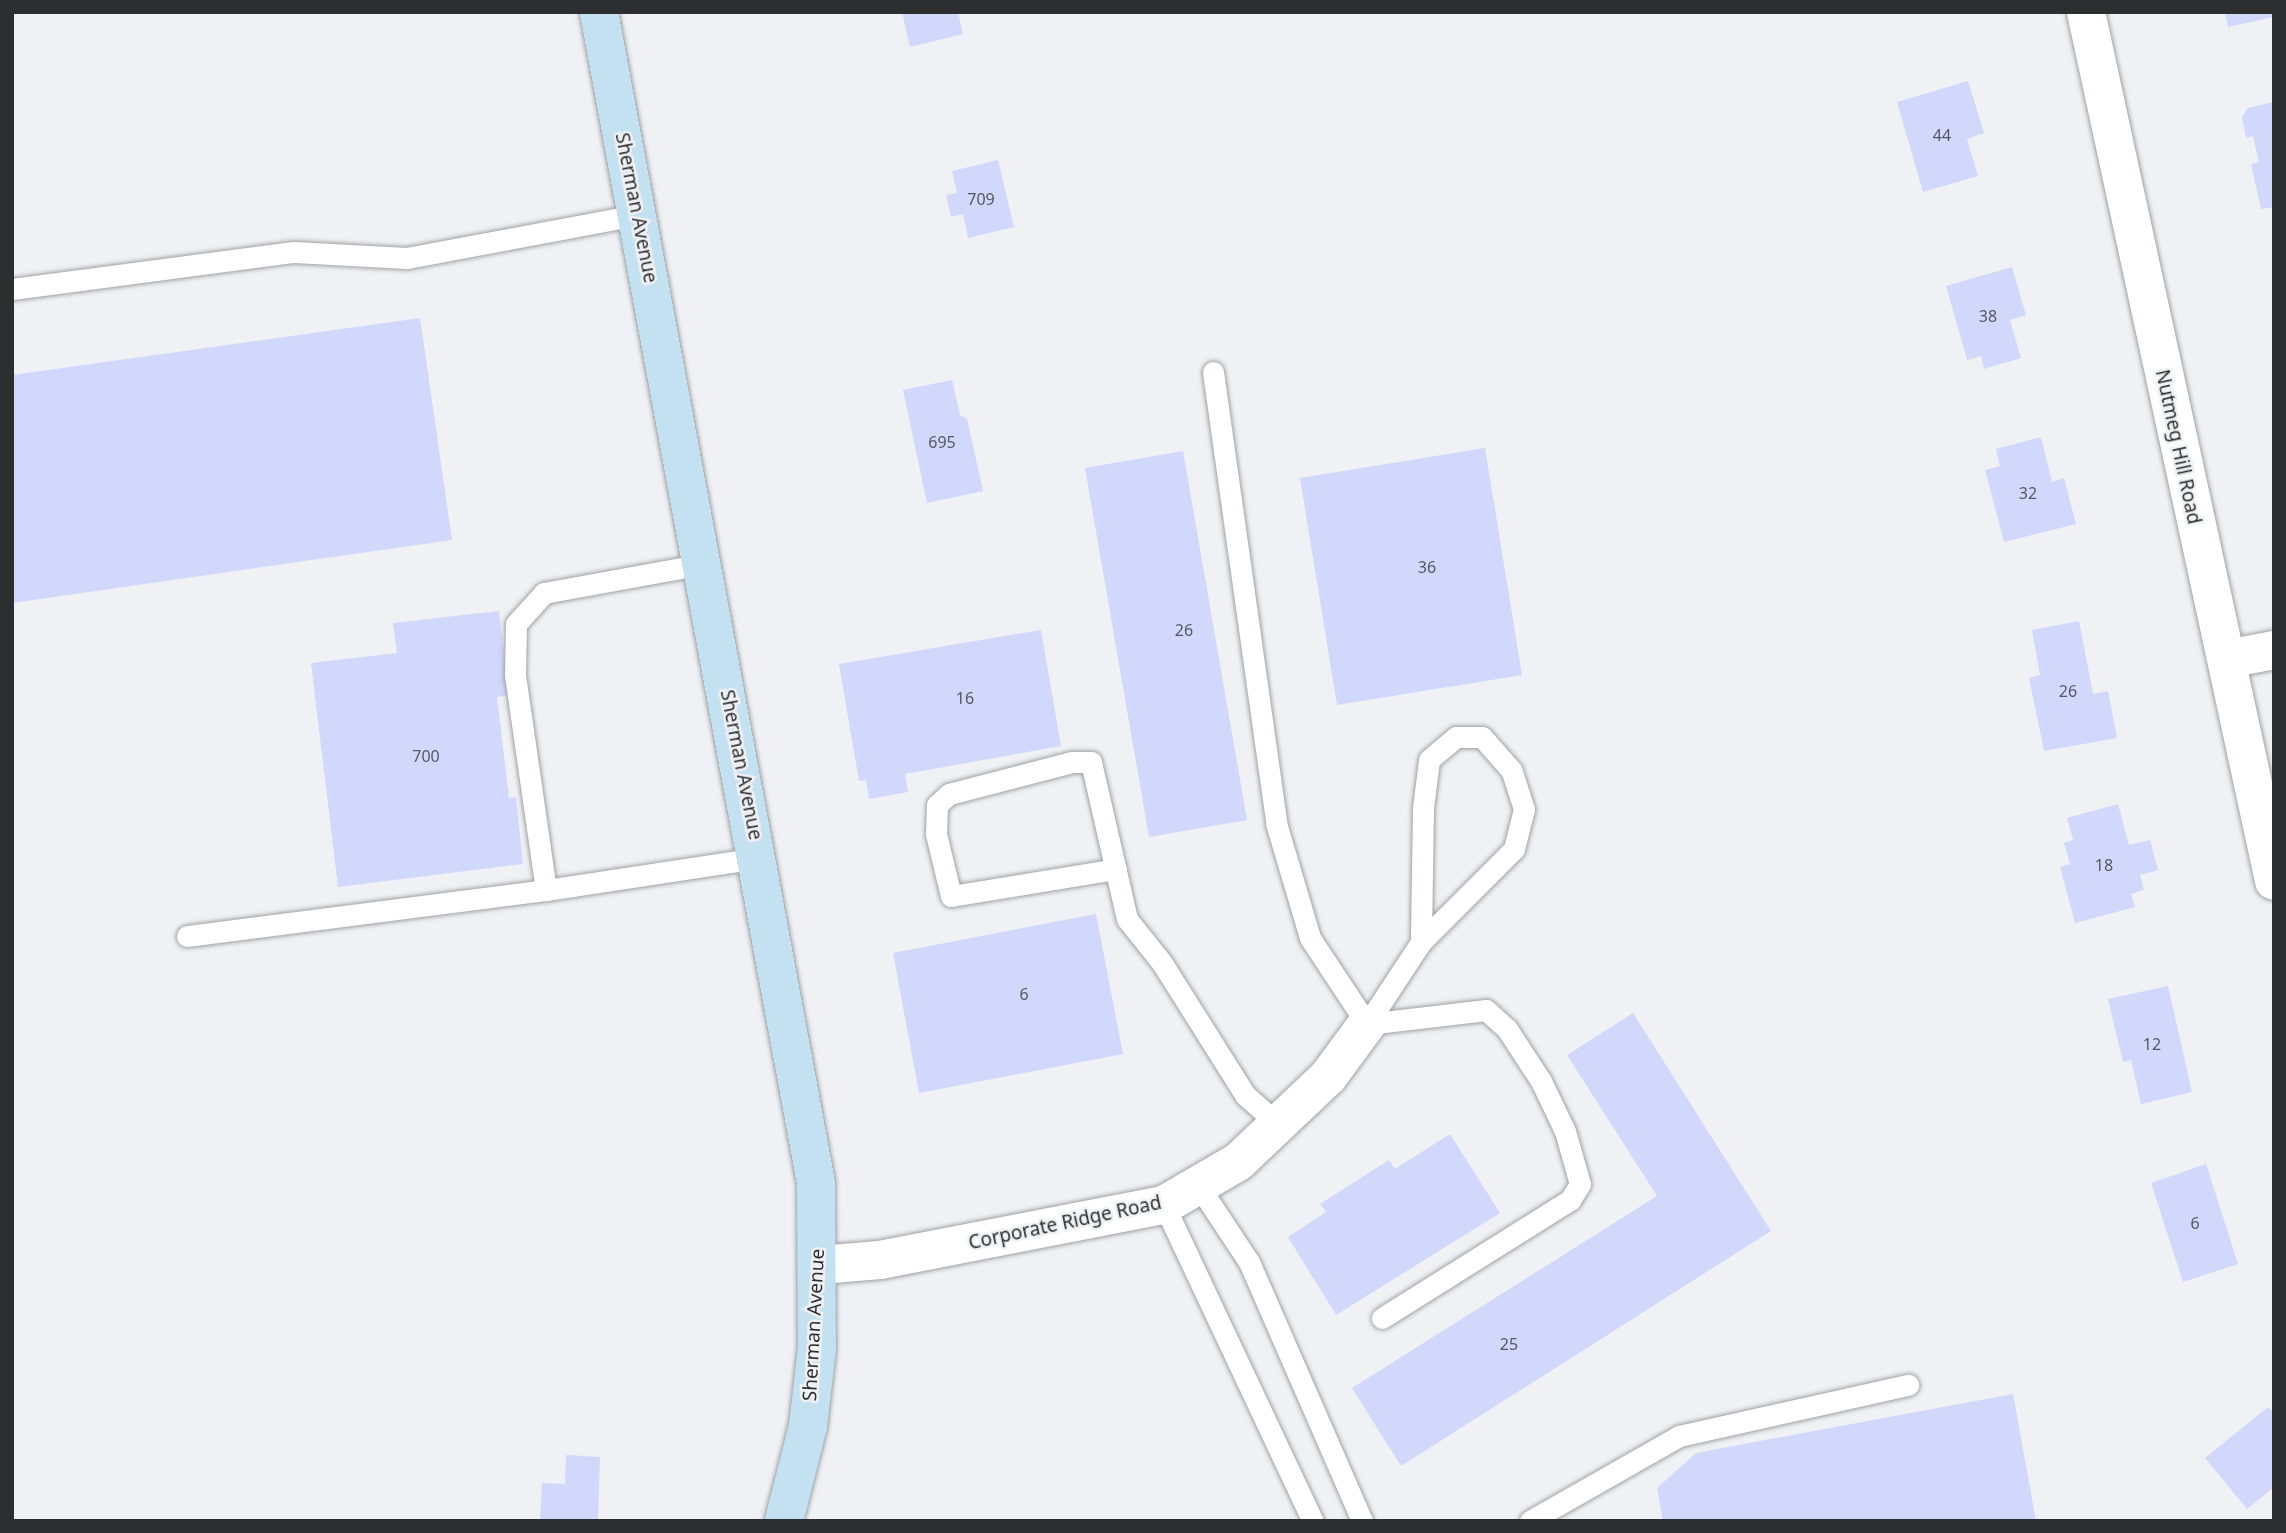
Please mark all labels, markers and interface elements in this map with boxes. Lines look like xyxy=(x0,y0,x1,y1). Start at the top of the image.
house number: 44 xyxy=(1933,125,1951,145)
street label: Sherman Avenue xyxy=(610,131,662,285)
house number: 709 xyxy=(967,189,995,209)
house number: 38 xyxy=(1979,306,1997,326)
street label: Nutmeg Hill Road xyxy=(2150,368,2206,526)
house number: 695 xyxy=(928,432,956,452)
house number: 32 xyxy=(2019,483,2037,503)
house number: 36 xyxy=(1418,557,1436,577)
house number: 26 xyxy=(1175,620,1193,640)
house number: 26 xyxy=(2059,681,2077,701)
street label: Sherman Avenue xyxy=(715,688,767,842)
house number: 16 xyxy=(956,688,974,708)
house number: 700 xyxy=(412,746,440,766)
house number: 18 xyxy=(2095,855,2113,875)
house number: 6 xyxy=(1019,984,1029,1004)
house number: 12 xyxy=(2143,1034,2161,1054)
street label: Corporate Ridge Road xyxy=(966,1191,1164,1255)
house number: 6 xyxy=(2190,1213,2200,1233)
street label: Sherman Avenue xyxy=(799,1248,829,1402)
house number: 25 xyxy=(1500,1334,1518,1354)

